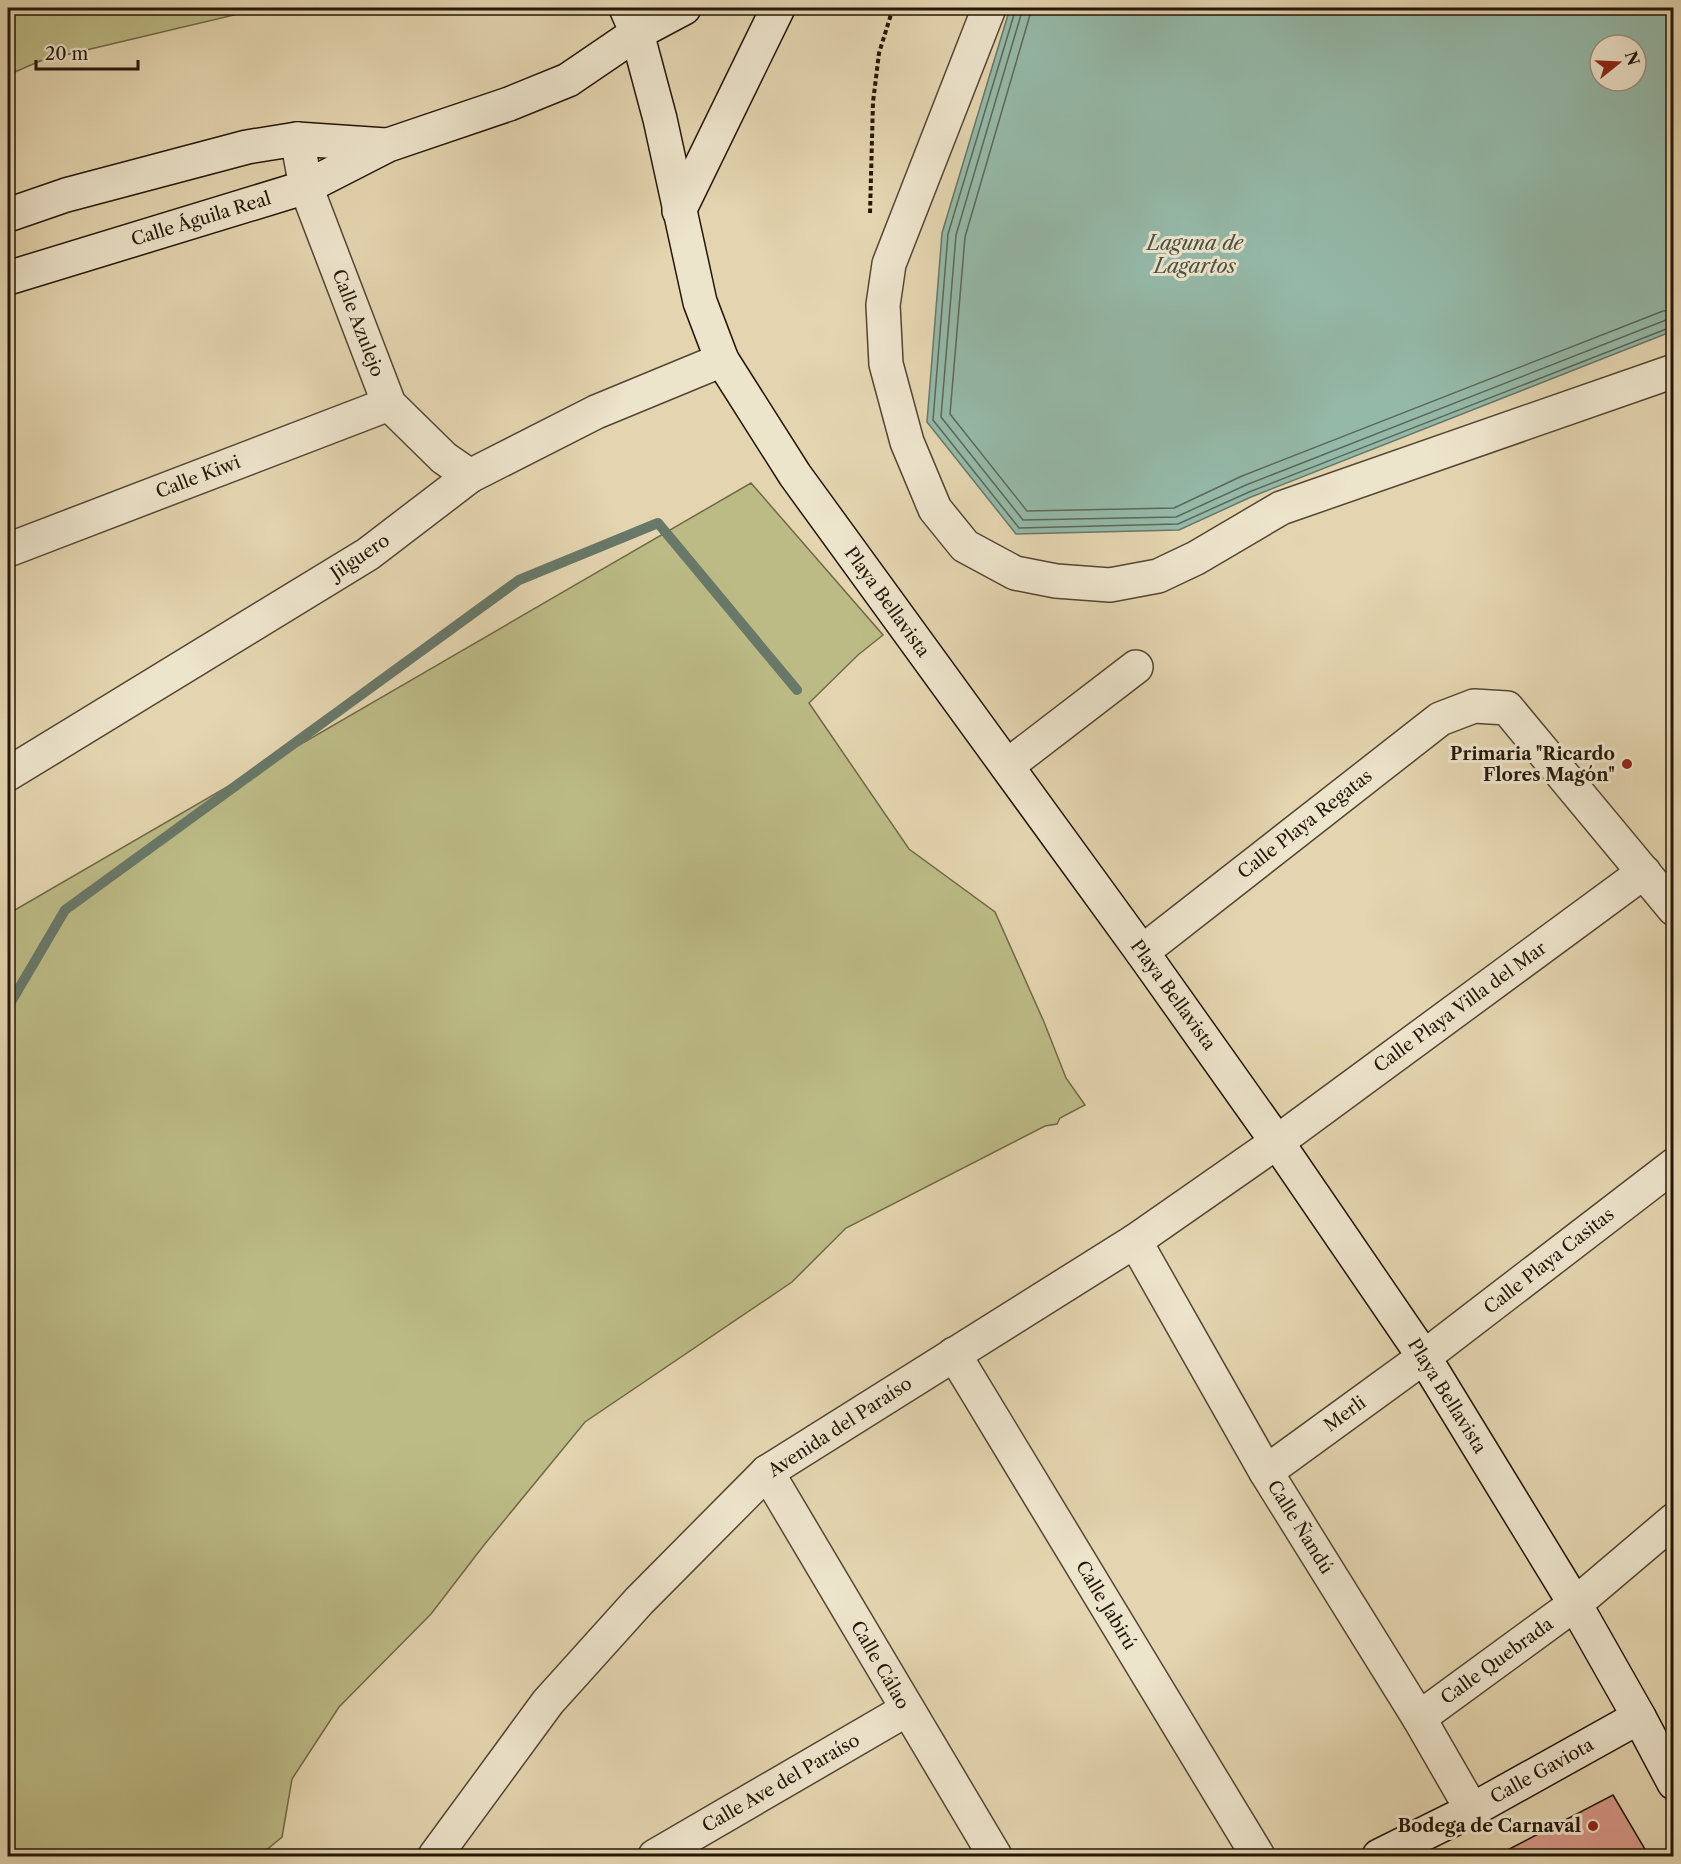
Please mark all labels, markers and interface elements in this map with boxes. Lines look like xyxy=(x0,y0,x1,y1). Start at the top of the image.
scale bar xyxy=(36,33,138,71)
north arrow xyxy=(1588,33,1648,93)
text: 20 m xyxy=(45,43,89,65)
text: N xyxy=(1621,49,1644,68)
street label: Calle Águila Real xyxy=(128,186,274,251)
water label: Laguna de Lagartos xyxy=(1145,231,1245,278)
street label: Calle Azulejo xyxy=(327,266,389,380)
street label: Calle Kiwi xyxy=(153,451,244,503)
street label: Jilguero xyxy=(324,529,394,586)
street label: Playa Bellavista xyxy=(840,543,935,662)
place label: Primaria "Ricardo Flores Magón" xyxy=(1450,743,1615,786)
marker: Primaria "Ricardo Flores Magón" xyxy=(1620,757,1634,771)
street label: Calle Playa Regatas xyxy=(1233,765,1377,883)
street label: Playa Bellavista xyxy=(1126,936,1221,1055)
street label: Calle Playa Villa del Mar xyxy=(1370,937,1551,1077)
street label: Calle Playa Casitas xyxy=(1479,1203,1619,1319)
street label: Playa Bellavista xyxy=(1403,1335,1491,1458)
street label: Avenida del Paraíso xyxy=(763,1372,916,1482)
street label: Merli xyxy=(1320,1391,1371,1436)
street label: Calle Ñandú xyxy=(1263,1475,1339,1578)
street label: Calle Jabirú xyxy=(1071,1557,1141,1653)
street label: Calle Quebrada xyxy=(1437,1613,1558,1709)
street label: Calle Cálao xyxy=(846,1617,914,1713)
street label: Calle Ave del Paraíso xyxy=(698,1729,864,1837)
street label: Calle Gaviota xyxy=(1487,1733,1598,1808)
place label: Bodega de Carnaval xyxy=(1398,1815,1581,1837)
marker: Bodega de Carnaval xyxy=(1586,1819,1600,1833)

